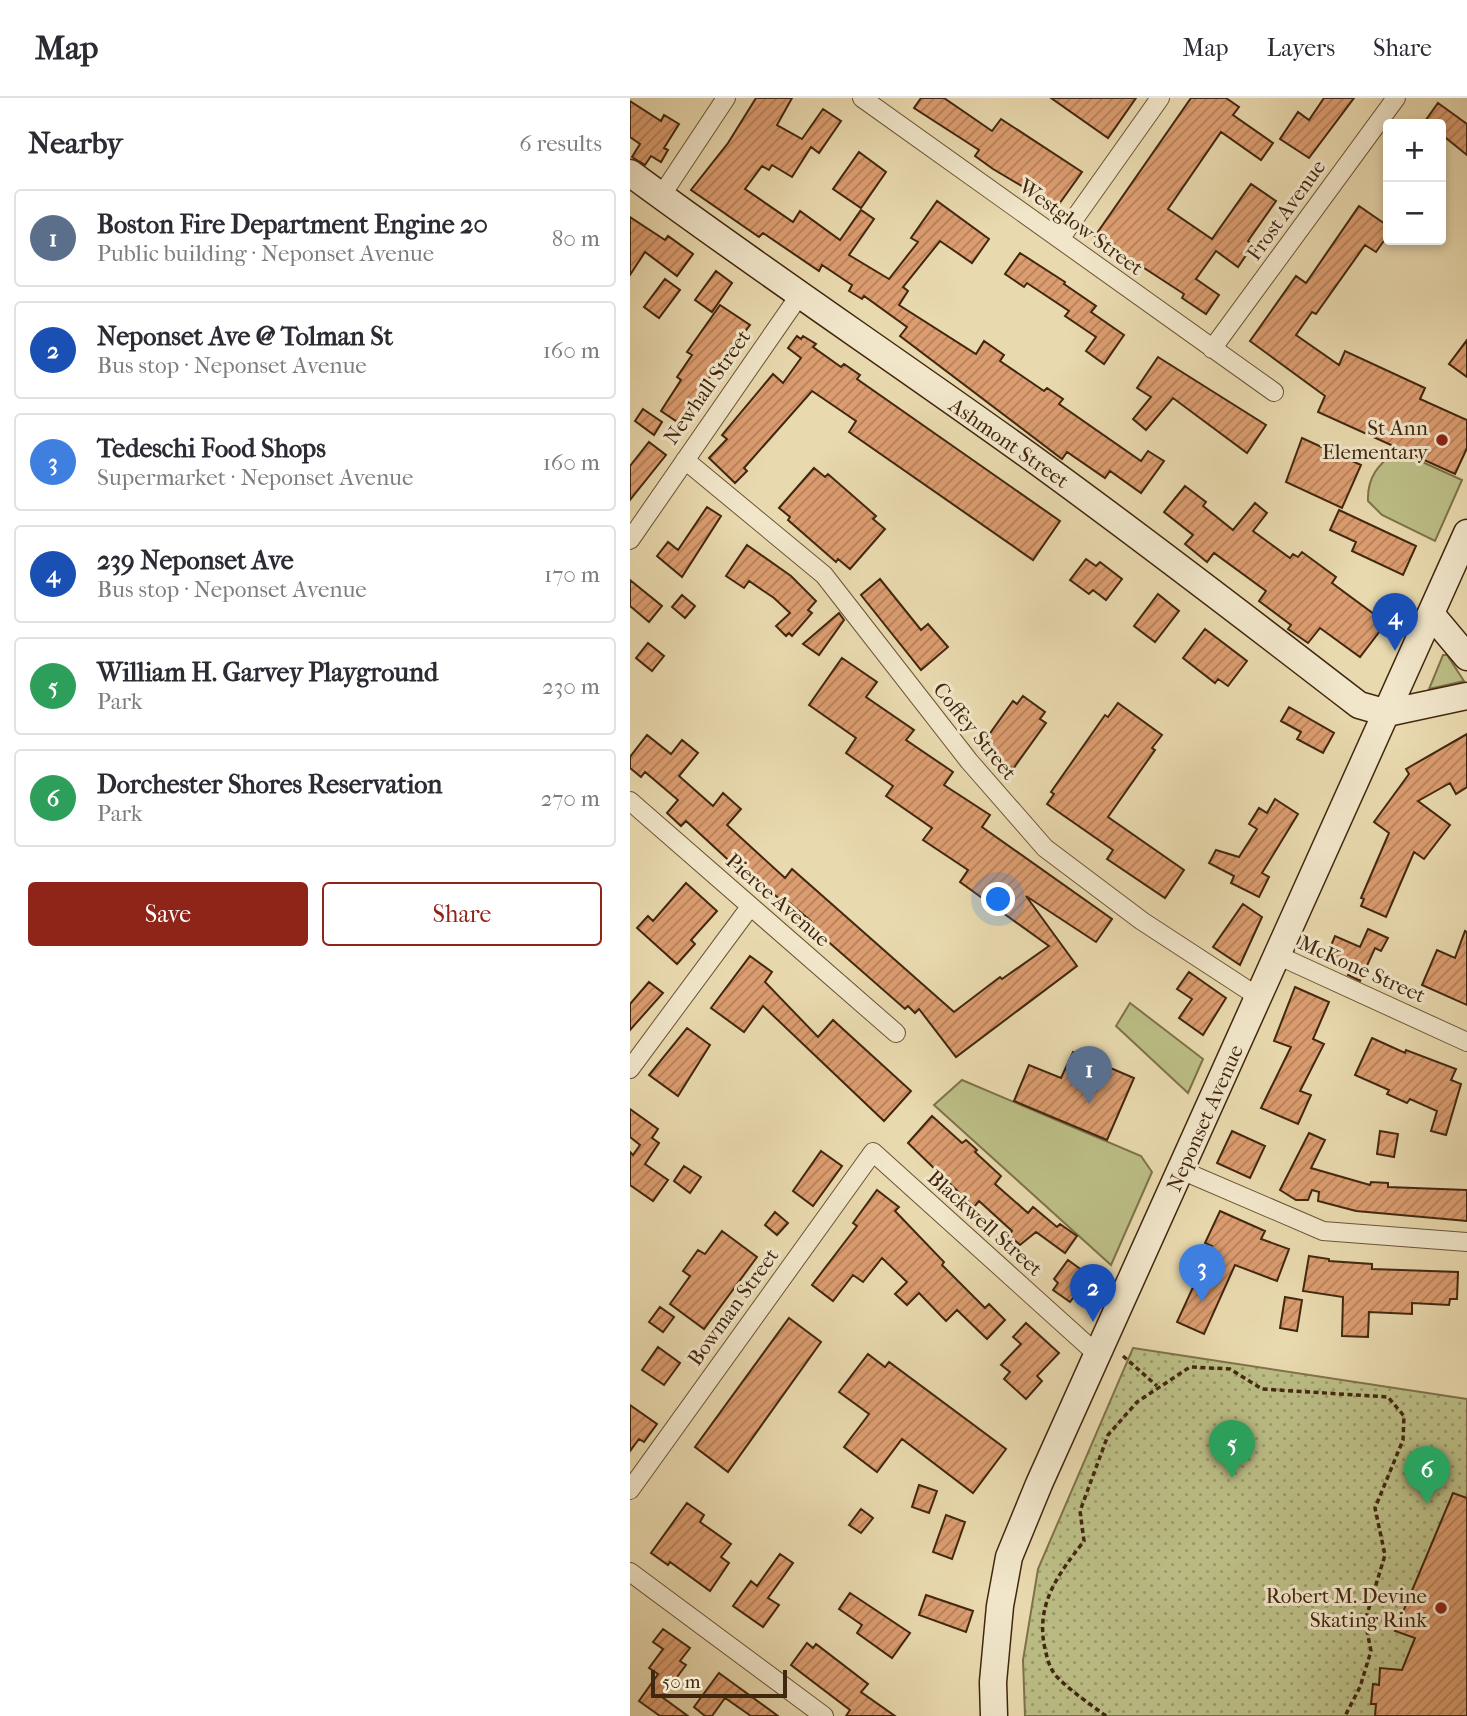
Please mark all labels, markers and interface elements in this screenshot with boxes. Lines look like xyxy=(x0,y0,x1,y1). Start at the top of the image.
text: Map xyxy=(35,29,98,68)
text: Map xyxy=(1183,34,1229,62)
text: Layers xyxy=(1267,34,1335,62)
text: Share xyxy=(1373,34,1432,62)
map controls xyxy=(1383,119,1446,245)
button: + xyxy=(1383,119,1446,182)
text: Nearby xyxy=(28,126,123,161)
text: 6 results xyxy=(519,130,602,157)
street label: Frost Avenue xyxy=(1242,155,1330,265)
street label: Westglow Street xyxy=(1013,173,1148,280)
button: − xyxy=(1383,182,1446,245)
text: Boston Fire Department Engine 20 xyxy=(97,209,488,240)
text: 1 xyxy=(49,225,57,252)
text: 80 m xyxy=(552,225,600,252)
text: Public building · Neponset Avenue xyxy=(97,240,434,267)
text: Neponset Ave @ Tolman St xyxy=(97,321,393,352)
street label: Newhall Street xyxy=(659,325,756,449)
text: 2 xyxy=(47,337,59,364)
text: 160 m xyxy=(543,337,600,364)
text: Bus stop · Neponset Avenue xyxy=(97,352,367,379)
street label: Ashmont Street xyxy=(944,392,1074,493)
place label: St Ann Elementary xyxy=(1322,416,1429,464)
marker: St Ann Elementary xyxy=(1434,432,1450,448)
text: Tedeschi Food Shops xyxy=(97,433,326,464)
text: 3 xyxy=(48,449,58,476)
text: 160 m xyxy=(543,449,600,476)
text: Supermarket · Neponset Avenue xyxy=(97,464,413,491)
text: 239 Neponset Ave xyxy=(97,545,294,576)
text: 4 xyxy=(46,561,60,588)
text: 170 m xyxy=(544,561,600,588)
text: Bus stop · Neponset Avenue xyxy=(97,576,367,603)
pin: 4 xyxy=(1372,593,1418,651)
text: William H. Garvey Playground xyxy=(97,657,438,688)
text: 5 xyxy=(48,673,58,700)
text: 230 m xyxy=(542,673,600,700)
street label: Coffey Street xyxy=(928,677,1022,785)
text: Park xyxy=(97,688,143,715)
text: Dorchester Shores Reservation xyxy=(97,769,442,800)
text: 6 xyxy=(47,785,59,812)
text: 270 m xyxy=(540,785,600,812)
text: Park xyxy=(97,800,143,827)
street label: Pierce Avenue xyxy=(721,848,835,952)
button: Save xyxy=(28,882,308,946)
button: Share xyxy=(322,882,602,946)
your location xyxy=(981,882,1015,916)
street label: McKone Street xyxy=(1295,930,1429,1008)
street label: Neponset Avenue xyxy=(1162,1041,1248,1195)
pin: 1 xyxy=(1066,1046,1112,1104)
street label: Blackwell Street xyxy=(923,1165,1048,1281)
street label: Bowman Street xyxy=(683,1243,784,1370)
pin: 3 xyxy=(1179,1244,1225,1302)
pin: 2 xyxy=(1070,1264,1116,1322)
pin: 5 xyxy=(1209,1420,1255,1478)
pin: 6 xyxy=(1404,1446,1450,1504)
place label: Robert M. Devine Skating Rink xyxy=(1266,1584,1427,1632)
marker: Robert M. Devine Skating Rink xyxy=(1433,1600,1449,1616)
scale bar xyxy=(651,1667,788,1699)
text: 50 m xyxy=(662,1671,701,1693)

